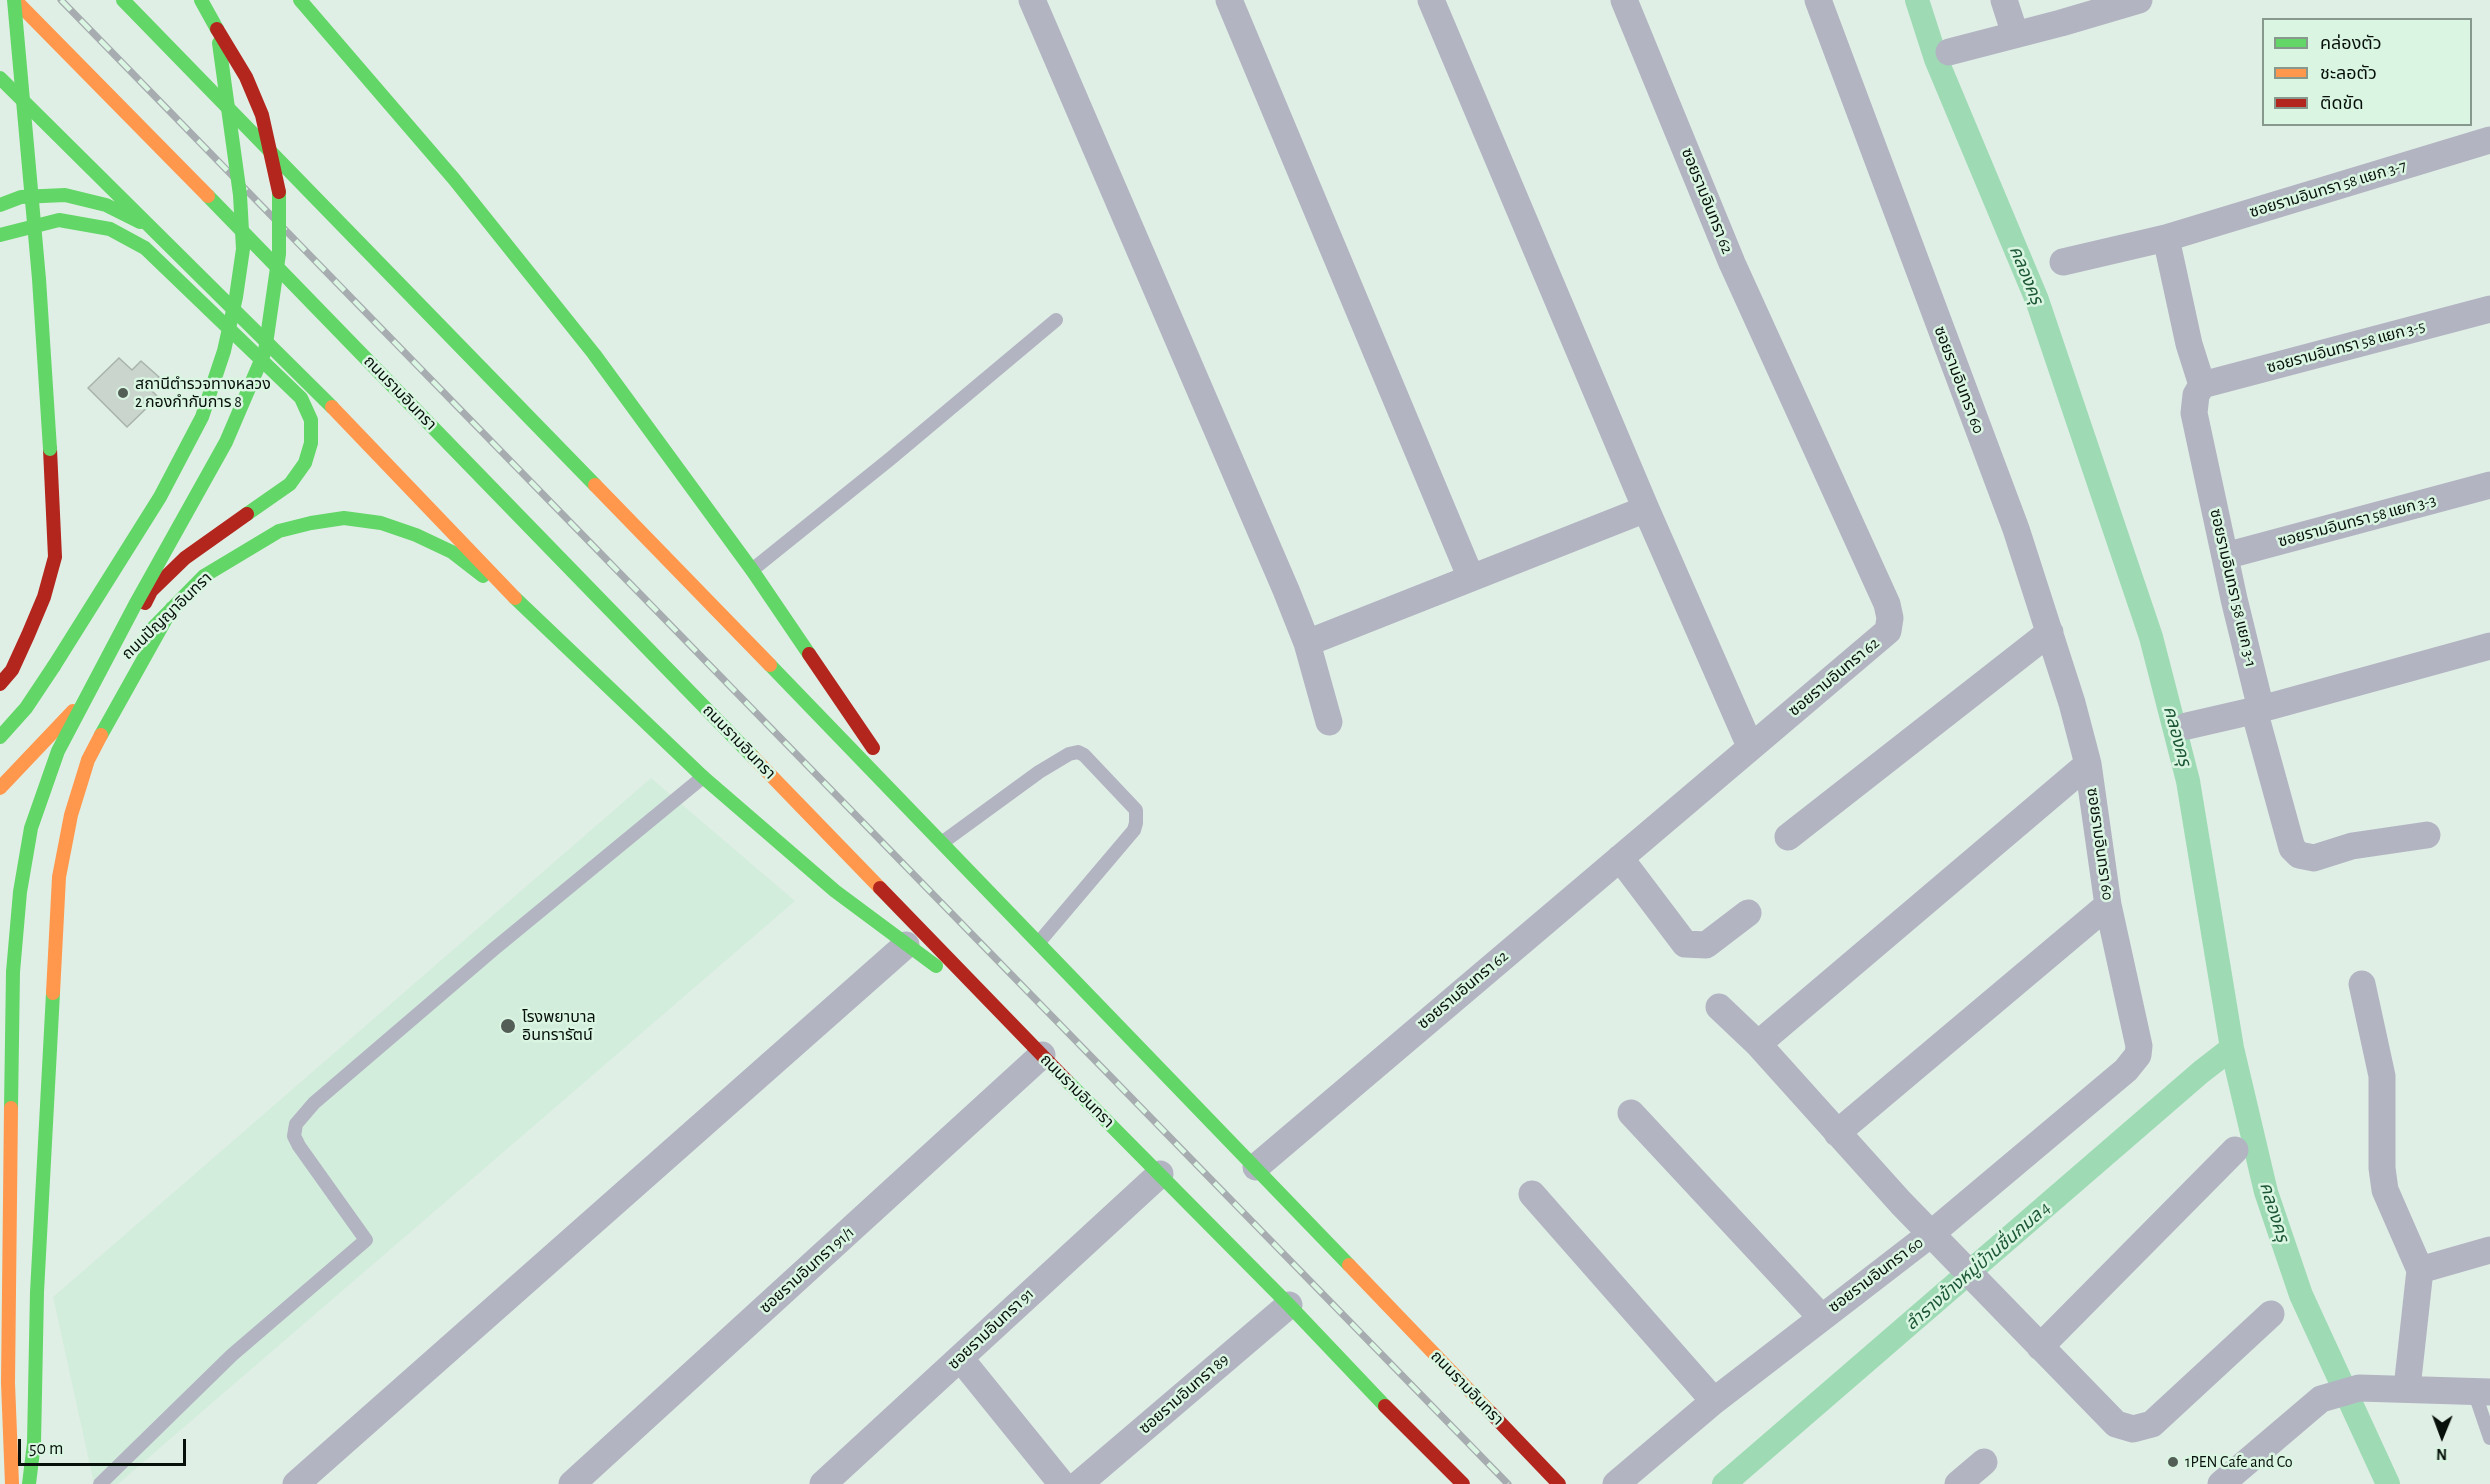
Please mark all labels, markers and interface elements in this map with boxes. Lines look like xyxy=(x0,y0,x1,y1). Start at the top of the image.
legend xyxy=(2262,18,2472,126)
text: คล่องตัว xyxy=(2320,35,2382,53)
text: ชะลอตัว xyxy=(2320,65,2377,83)
text: ติดขัด xyxy=(2320,95,2363,113)
street label: ซอยรามอินทรา 62 xyxy=(1677,145,1737,257)
street label: ซอยรามอินทรา 58 แยก 3-7 xyxy=(2247,156,2409,222)
water label: คลองครุ xyxy=(2005,243,2047,307)
street label: ซอยรามอินทรา 58 แยก 3-5 xyxy=(2265,317,2427,377)
street label: ซอยรามอินทรา 60 xyxy=(1930,324,1988,436)
street label: ถนนรามอินทรา xyxy=(360,352,440,434)
place label: สถานีตำรวจทางหลวง 2 กองกำกับการ 8 xyxy=(135,374,271,412)
marker: สถานีตำรวจทางหลวง 2 กองกำกับการ 8 xyxy=(116,386,130,400)
street label: ซอยรามอินทรา 58 แยก 3-3 xyxy=(2276,491,2438,551)
street label: ซอยรามอินทรา 58 แยก 3-1 xyxy=(2205,507,2261,669)
street label: ถนนปัญญาอินทรา xyxy=(118,568,216,664)
street label: ซอยรามอินทรา 62 xyxy=(1785,634,1883,720)
street label: ถนนรามอินทรา xyxy=(699,701,779,783)
water label: คลองครุ xyxy=(2159,704,2195,768)
street label: ซอยรามอินทรา 60 xyxy=(2083,787,2117,901)
street label: ซอยรามอินทรา 62 xyxy=(1414,947,1512,1033)
place label: โรงพยาบาล อินทรารัตน์ xyxy=(522,1007,596,1045)
marker: โรงพยาบาล อินทรารัตน์ xyxy=(499,1017,517,1035)
street label: ถนนรามอินทรา xyxy=(1036,1050,1118,1132)
water label: คลองครุ xyxy=(2255,1180,2293,1244)
water label: ลำรางข้างหมู่บ้านชื่นกมล 4 xyxy=(1901,1197,2055,1335)
street label: ซอยรามอินทรา 91/1 xyxy=(756,1223,858,1317)
street label: ซอยรามอินทรา 60 xyxy=(1825,1233,1927,1317)
street label: ซอยรามอินทรา 91 xyxy=(944,1284,1038,1374)
street label: ถนนรามอินทรา xyxy=(1427,1347,1507,1429)
street label: ซอยรามอินทรา 89 xyxy=(1135,1350,1233,1438)
north arrow xyxy=(2412,1406,2472,1466)
scale bar xyxy=(21,1427,189,1465)
text: 50 m xyxy=(29,1440,63,1458)
text: N xyxy=(2436,1446,2447,1462)
place label: 1PEN Cafe and Co xyxy=(2185,1452,2293,1472)
marker: 1PEN Cafe and Co xyxy=(2166,1455,2180,1469)

